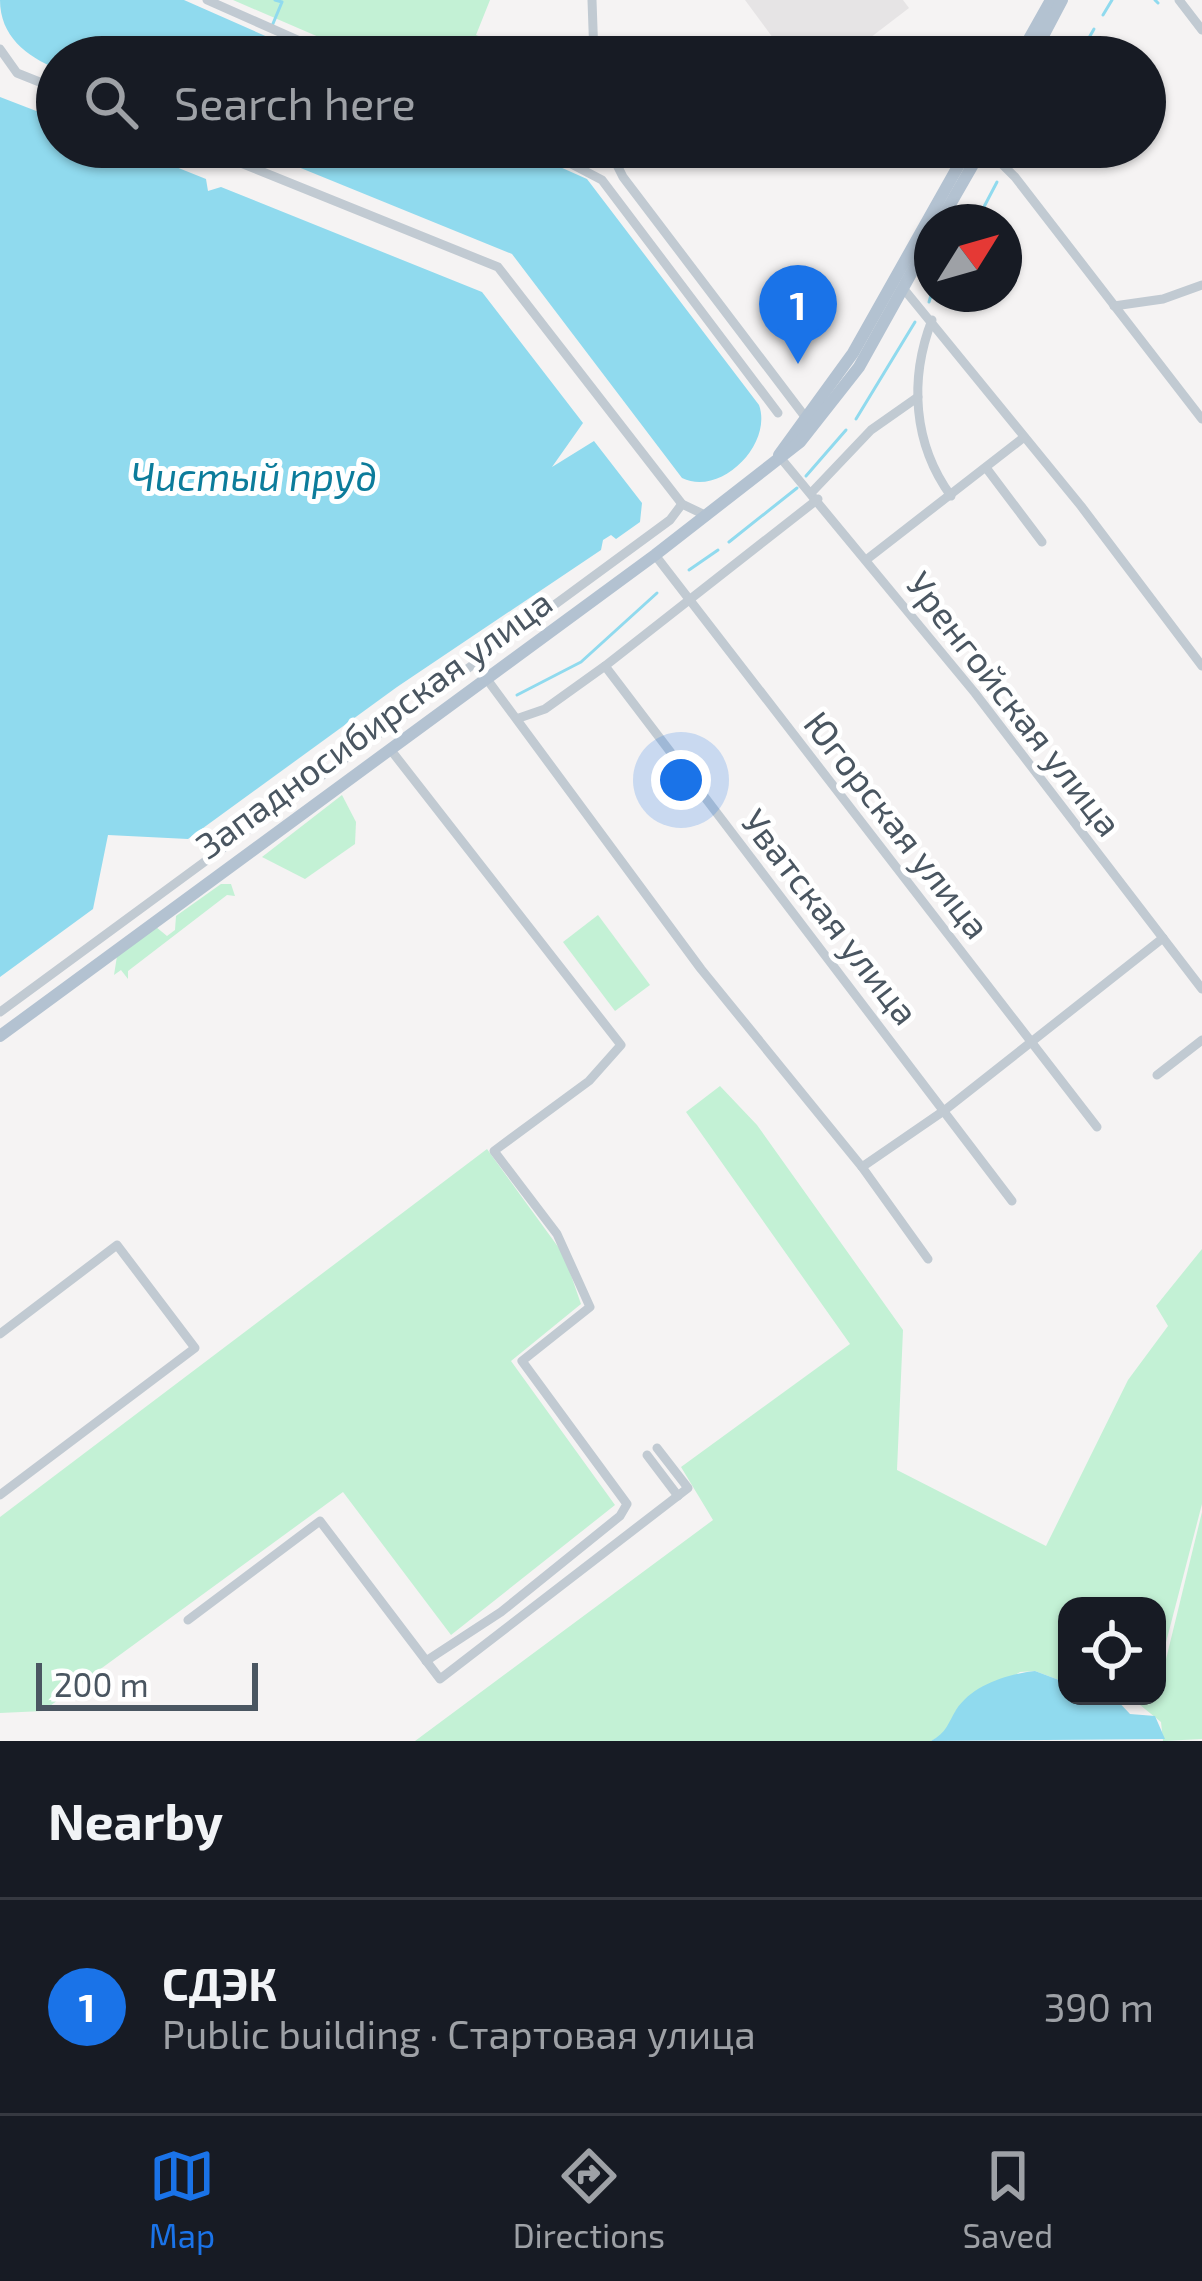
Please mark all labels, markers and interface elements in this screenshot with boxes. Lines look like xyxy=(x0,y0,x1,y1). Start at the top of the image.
search box xyxy=(36,36,1166,168)
icon: search xyxy=(78,69,144,135)
text: Search here xyxy=(174,75,416,129)
north arrow xyxy=(914,204,1022,312)
pin: 1 xyxy=(759,265,837,364)
water label: Чистый пруд xyxy=(131,452,377,499)
street label: Уренгойская улица xyxy=(898,562,1132,844)
street label: Западносибирская улица xyxy=(187,579,560,867)
street label: Югорская улица xyxy=(795,702,1000,947)
your location xyxy=(651,750,711,810)
street label: Уватская улица xyxy=(733,800,929,1033)
map controls xyxy=(1058,1597,1166,1705)
button: locate xyxy=(1058,1597,1166,1705)
scale bar xyxy=(36,1657,258,1710)
text: 200 m xyxy=(54,1664,149,1704)
text: Nearby xyxy=(48,1789,223,1850)
text: СДЭК xyxy=(162,1956,277,2010)
text: 1 xyxy=(79,1983,95,2030)
text: 390 m xyxy=(1044,1983,1154,2030)
text: Public building · Стартовая улица xyxy=(162,2010,756,2057)
tab: Map xyxy=(149,2143,215,2255)
tab: Directions xyxy=(513,2143,665,2255)
tab: Saved xyxy=(963,2143,1053,2255)

